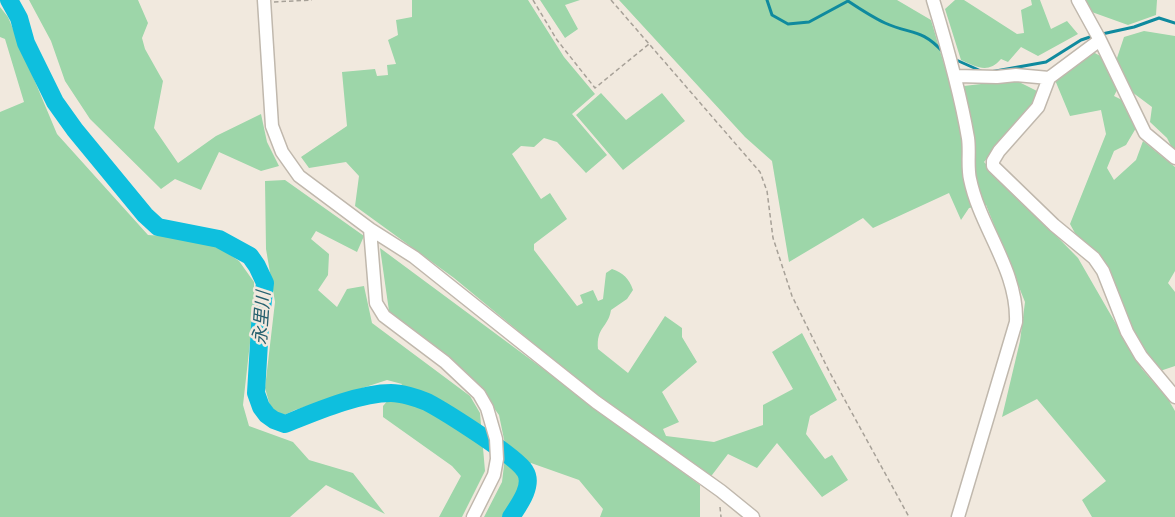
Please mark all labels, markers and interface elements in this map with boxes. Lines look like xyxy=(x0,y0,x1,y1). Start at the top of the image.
water label: 永里川 xyxy=(249,290,275,346)

